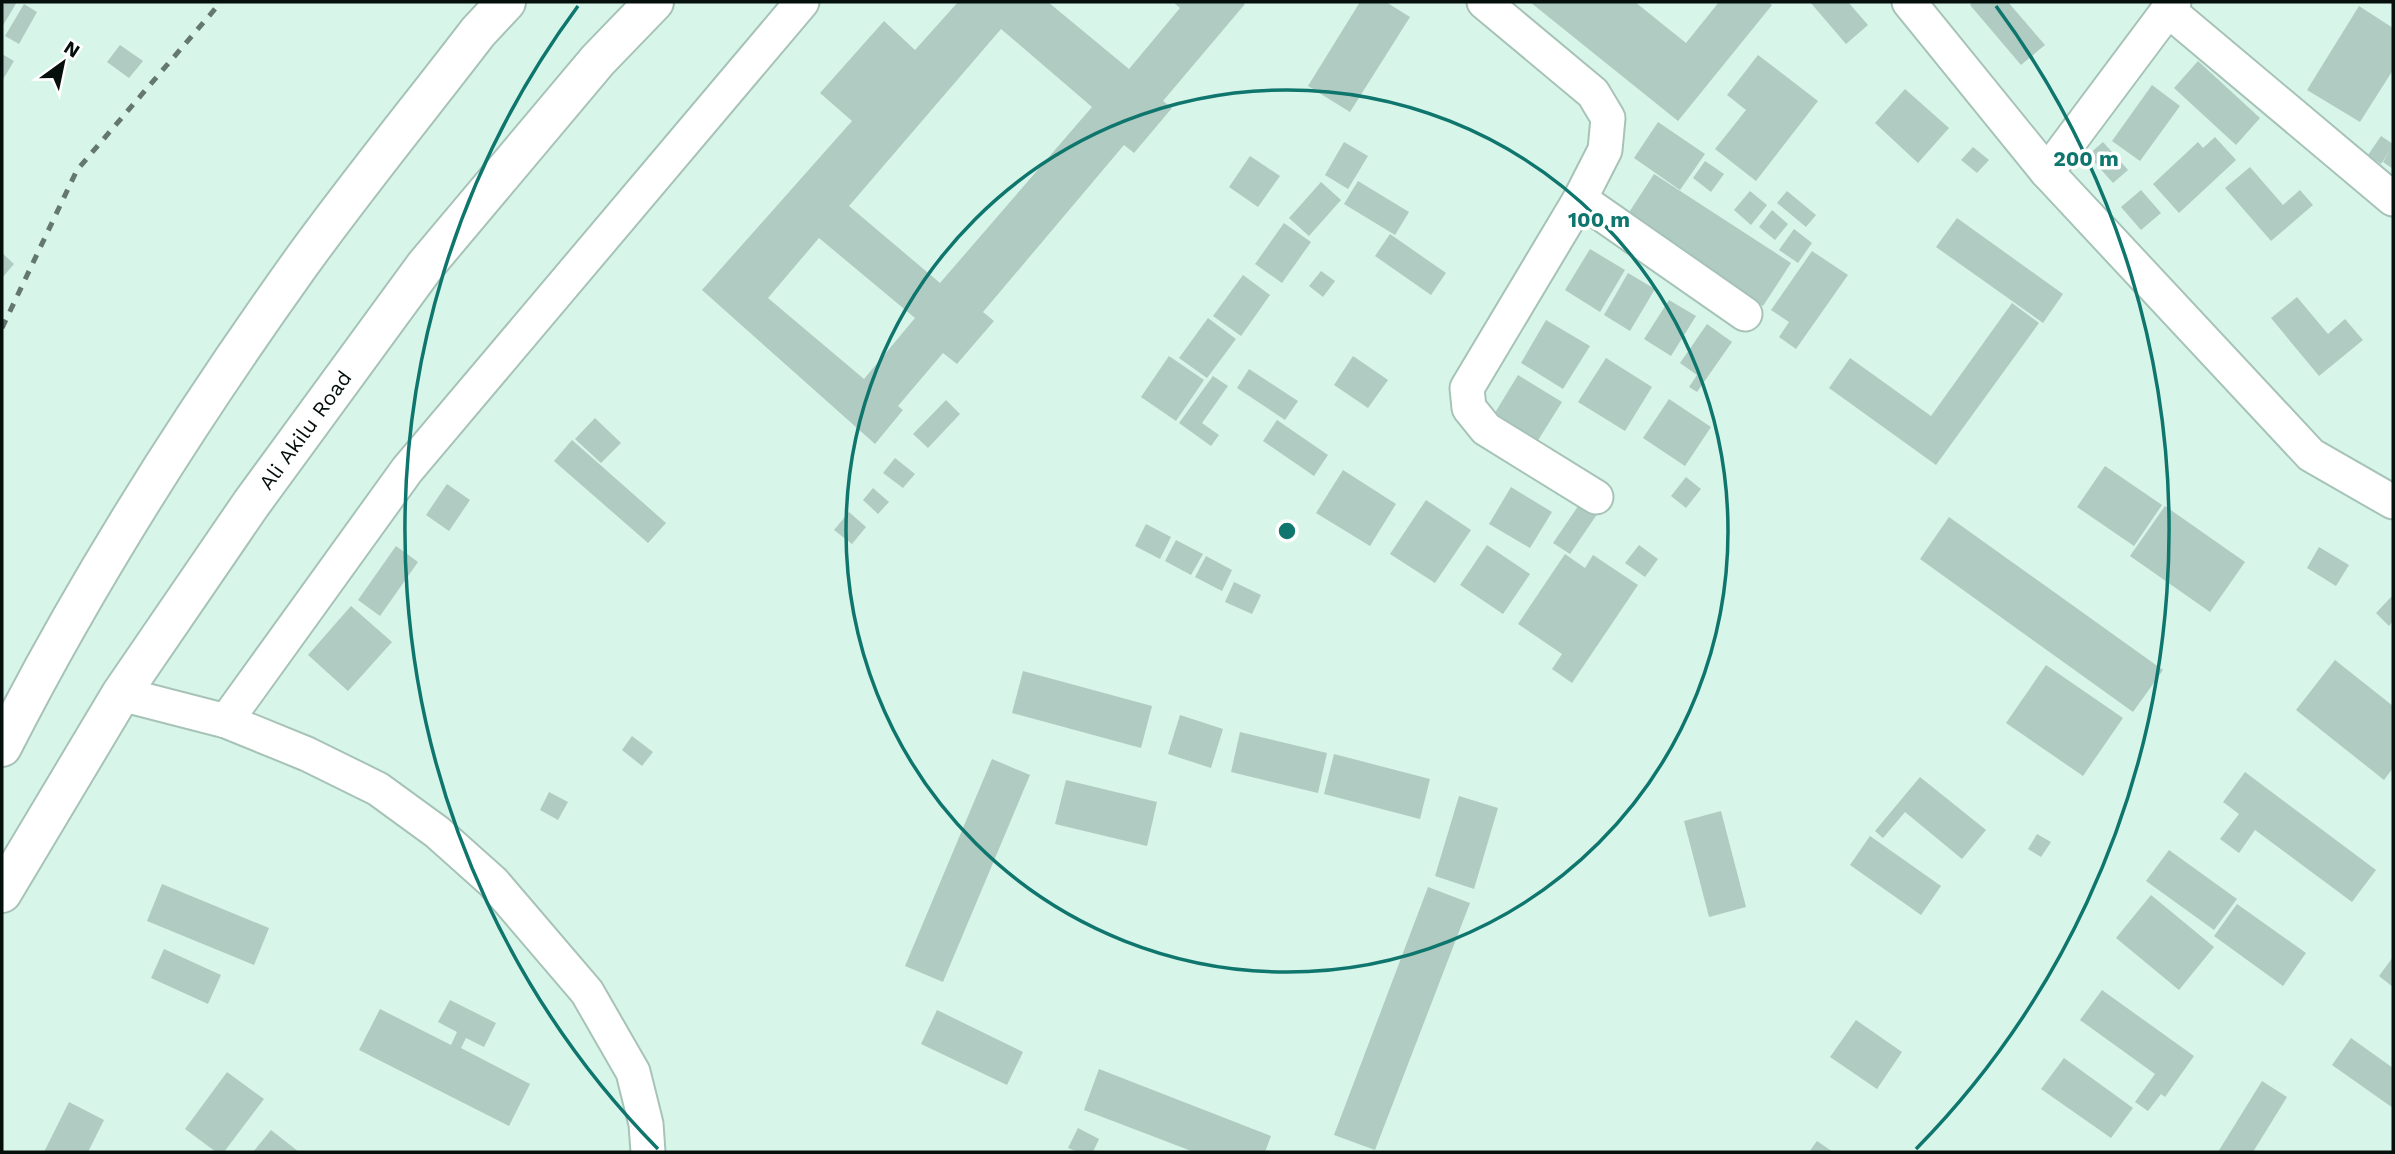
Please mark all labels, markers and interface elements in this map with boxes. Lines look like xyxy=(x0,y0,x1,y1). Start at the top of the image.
north arrow xyxy=(28,28,98,98)
text: N xyxy=(60,36,84,63)
text: 200 m xyxy=(2053,146,2119,171)
text: 100 m xyxy=(1568,207,1630,232)
street label: Ali Akilu Road xyxy=(253,365,357,495)
centre of rings xyxy=(1275,519,1299,543)

